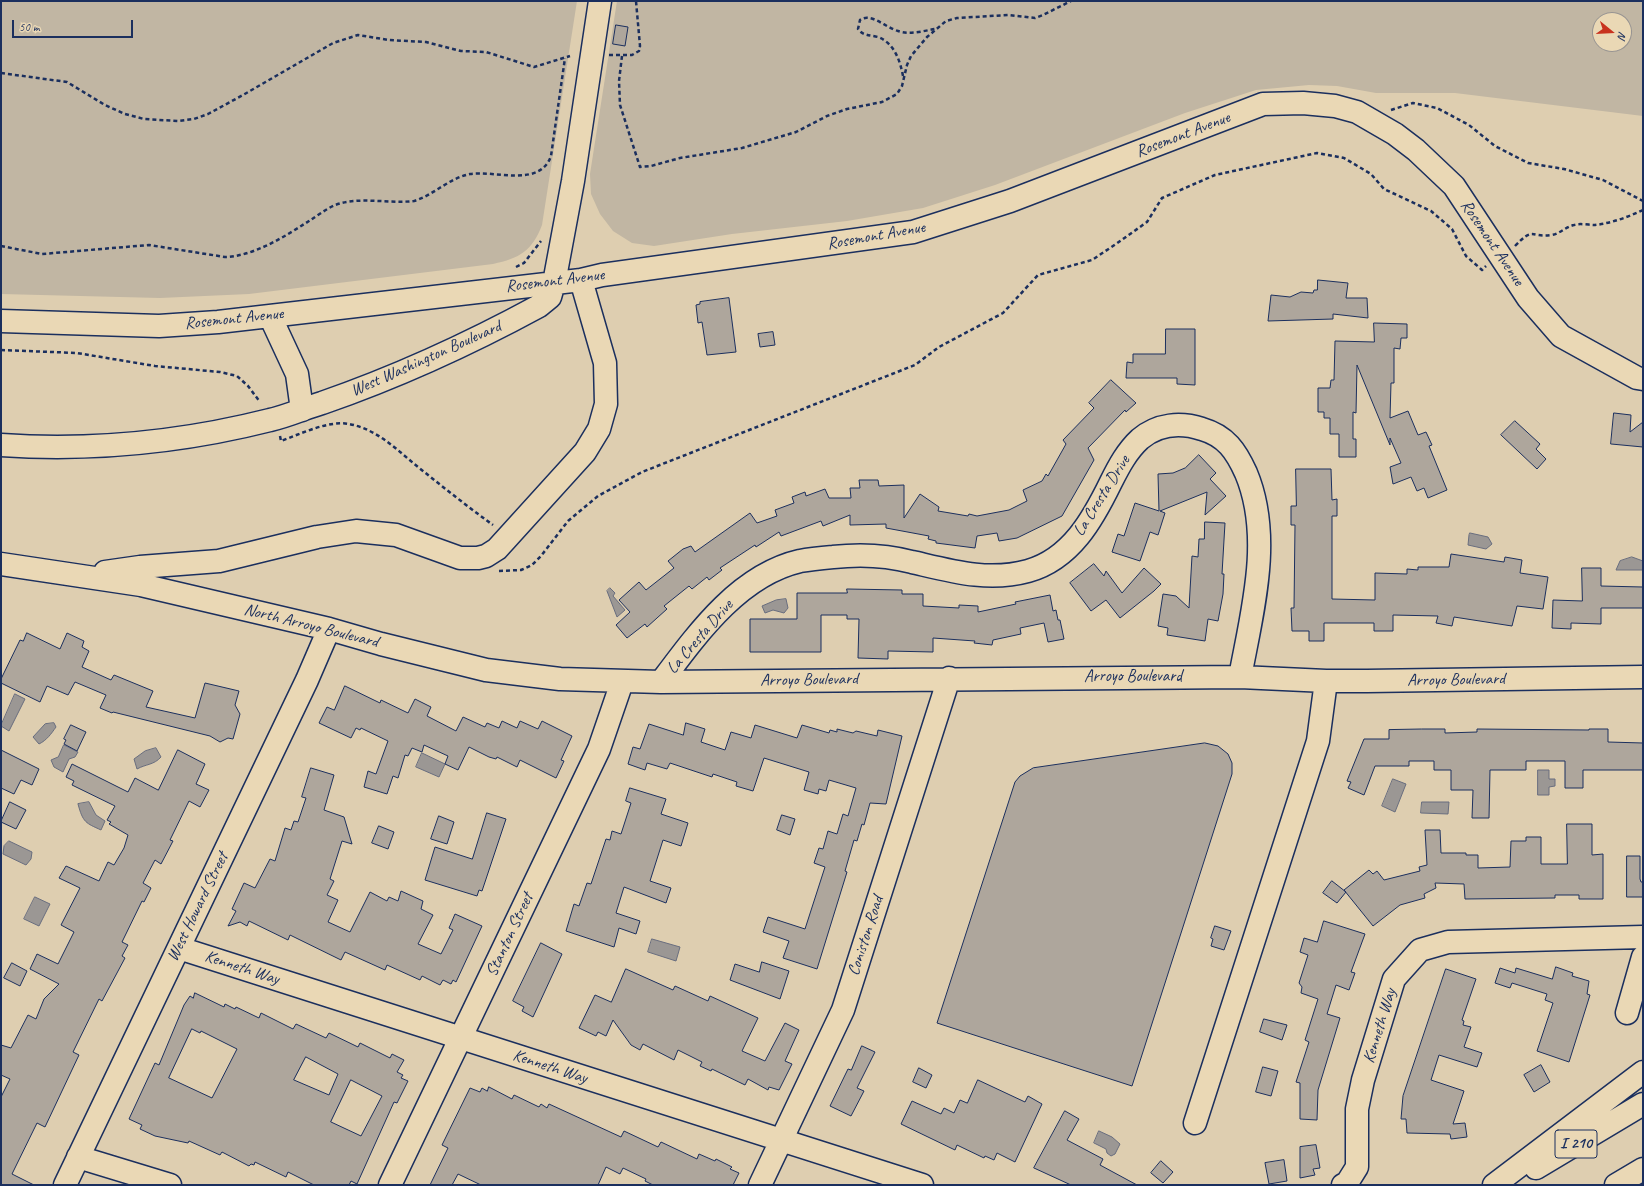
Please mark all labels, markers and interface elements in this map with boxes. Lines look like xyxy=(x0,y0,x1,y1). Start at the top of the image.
scale bar xyxy=(14,12,135,38)
north arrow xyxy=(1592,12,1632,52)
text: 50 m xyxy=(19,19,39,35)
text: N xyxy=(1615,30,1630,41)
street label: Rosemont Avenue xyxy=(1133,108,1233,162)
street label: Rosemont Avenue xyxy=(1456,196,1528,290)
street label: Rosemont Avenue xyxy=(825,217,927,255)
street label: Rosemont Avenue xyxy=(505,265,605,297)
street label: Rosemont Avenue xyxy=(184,304,284,334)
street label: West Washington Boulevard xyxy=(348,317,504,401)
street label: La Cresta Drive xyxy=(1069,452,1135,540)
street label: La Cresta Drive xyxy=(662,596,738,678)
street label: North Arroyo Boulevard xyxy=(242,599,380,653)
street label: Arroyo Boulevard xyxy=(1084,667,1182,687)
street label: Arroyo Boulevard xyxy=(760,669,858,691)
street label: Arroyo Boulevard xyxy=(1407,669,1505,691)
street label: West Howard Street xyxy=(163,849,233,965)
street label: Stanton Street xyxy=(482,890,538,980)
street label: Coniston Road xyxy=(844,894,888,978)
street label: Kenneth Way xyxy=(202,946,282,990)
street label: Kenneth Way xyxy=(1359,986,1401,1066)
street label: Kenneth Way xyxy=(510,1045,590,1089)
road number: I 210 xyxy=(1555,1130,1597,1158)

